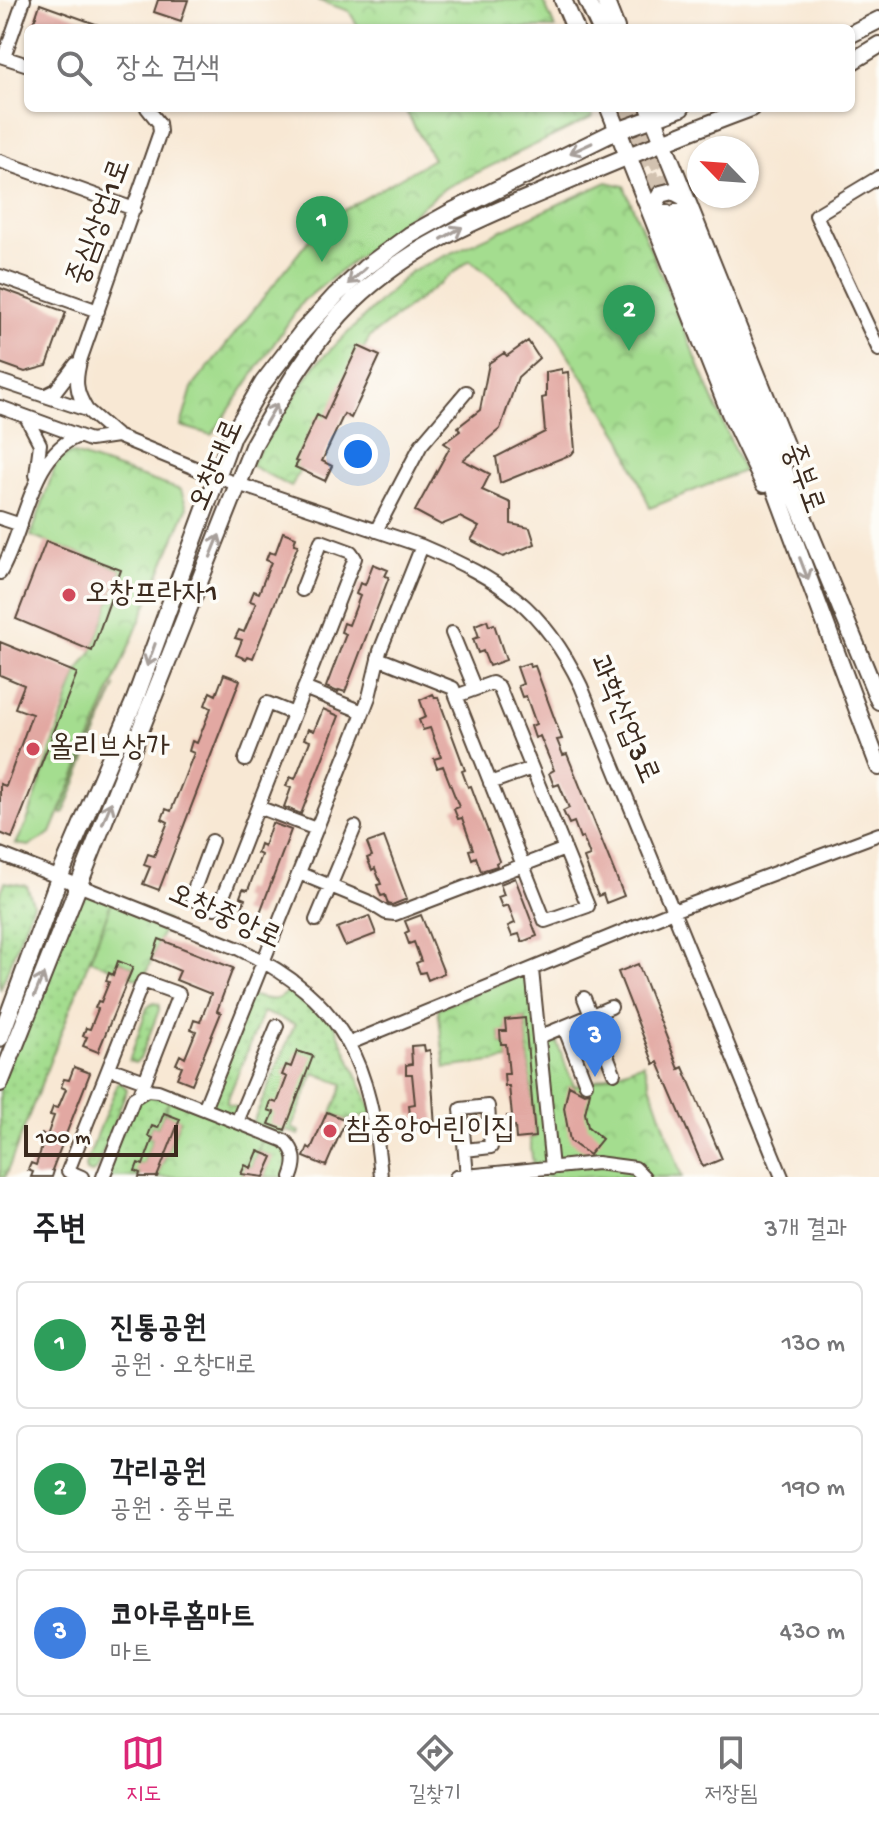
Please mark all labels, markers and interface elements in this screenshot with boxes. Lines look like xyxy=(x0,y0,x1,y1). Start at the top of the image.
search box xyxy=(24,24,855,112)
icon: search xyxy=(52,46,96,90)
text: 장소 검색 xyxy=(116,53,220,88)
north arrow xyxy=(687,136,759,208)
one-way arrow xyxy=(570,141,594,156)
street label: 중심상업1로 xyxy=(62,155,140,291)
pin: 1 xyxy=(296,196,348,262)
one-way arrow xyxy=(439,225,463,240)
one-way arrow xyxy=(347,267,367,285)
pin: 2 xyxy=(603,285,655,351)
one-way arrow xyxy=(263,403,279,426)
street label: 오창대로 xyxy=(183,415,253,517)
your location xyxy=(338,434,378,474)
street label: 중부로 xyxy=(772,439,830,519)
one-way arrow xyxy=(208,534,223,559)
one-way arrow xyxy=(798,556,812,581)
place label: 오창프라자1 xyxy=(85,578,218,613)
marker: 오창프라자1 xyxy=(60,586,78,604)
one-way arrow xyxy=(143,642,157,667)
street label: 과학산업3로 xyxy=(579,650,665,790)
place label: 올리브상가 xyxy=(49,732,170,767)
marker: 올리브상가 xyxy=(24,740,42,758)
one-way arrow xyxy=(101,801,116,826)
street label: 오창중앙로 xyxy=(162,877,286,959)
one-way arrow xyxy=(33,973,47,998)
pin: 3 xyxy=(569,1011,621,1077)
place label: 참중앙어린이집 xyxy=(346,1114,515,1149)
scale bar xyxy=(24,1121,178,1157)
marker: 참중앙어린이집 xyxy=(321,1122,339,1140)
text: 100 m xyxy=(36,1126,91,1152)
text: 주변 xyxy=(32,1212,87,1252)
text: 3개 결과 xyxy=(765,1216,847,1247)
text: 진통공원 xyxy=(110,1313,207,1348)
text: 1 xyxy=(55,1330,65,1361)
text: 130 m xyxy=(782,1330,845,1361)
text: 공원 · 오창대로 xyxy=(110,1352,256,1383)
text: 각리공원 xyxy=(110,1457,207,1492)
text: 2 xyxy=(54,1474,66,1505)
text: 190 m xyxy=(782,1474,845,1505)
text: 공원 · 중부로 xyxy=(110,1496,235,1527)
text: 코아루홈마트 xyxy=(110,1601,255,1636)
text: 3 xyxy=(53,1618,67,1649)
text: 430 m xyxy=(780,1618,845,1649)
text: 마트 xyxy=(110,1640,152,1671)
tab: 지도 xyxy=(121,1731,165,1809)
tab: 길찾기 xyxy=(408,1731,461,1809)
tab: 저장됨 xyxy=(704,1731,758,1809)

